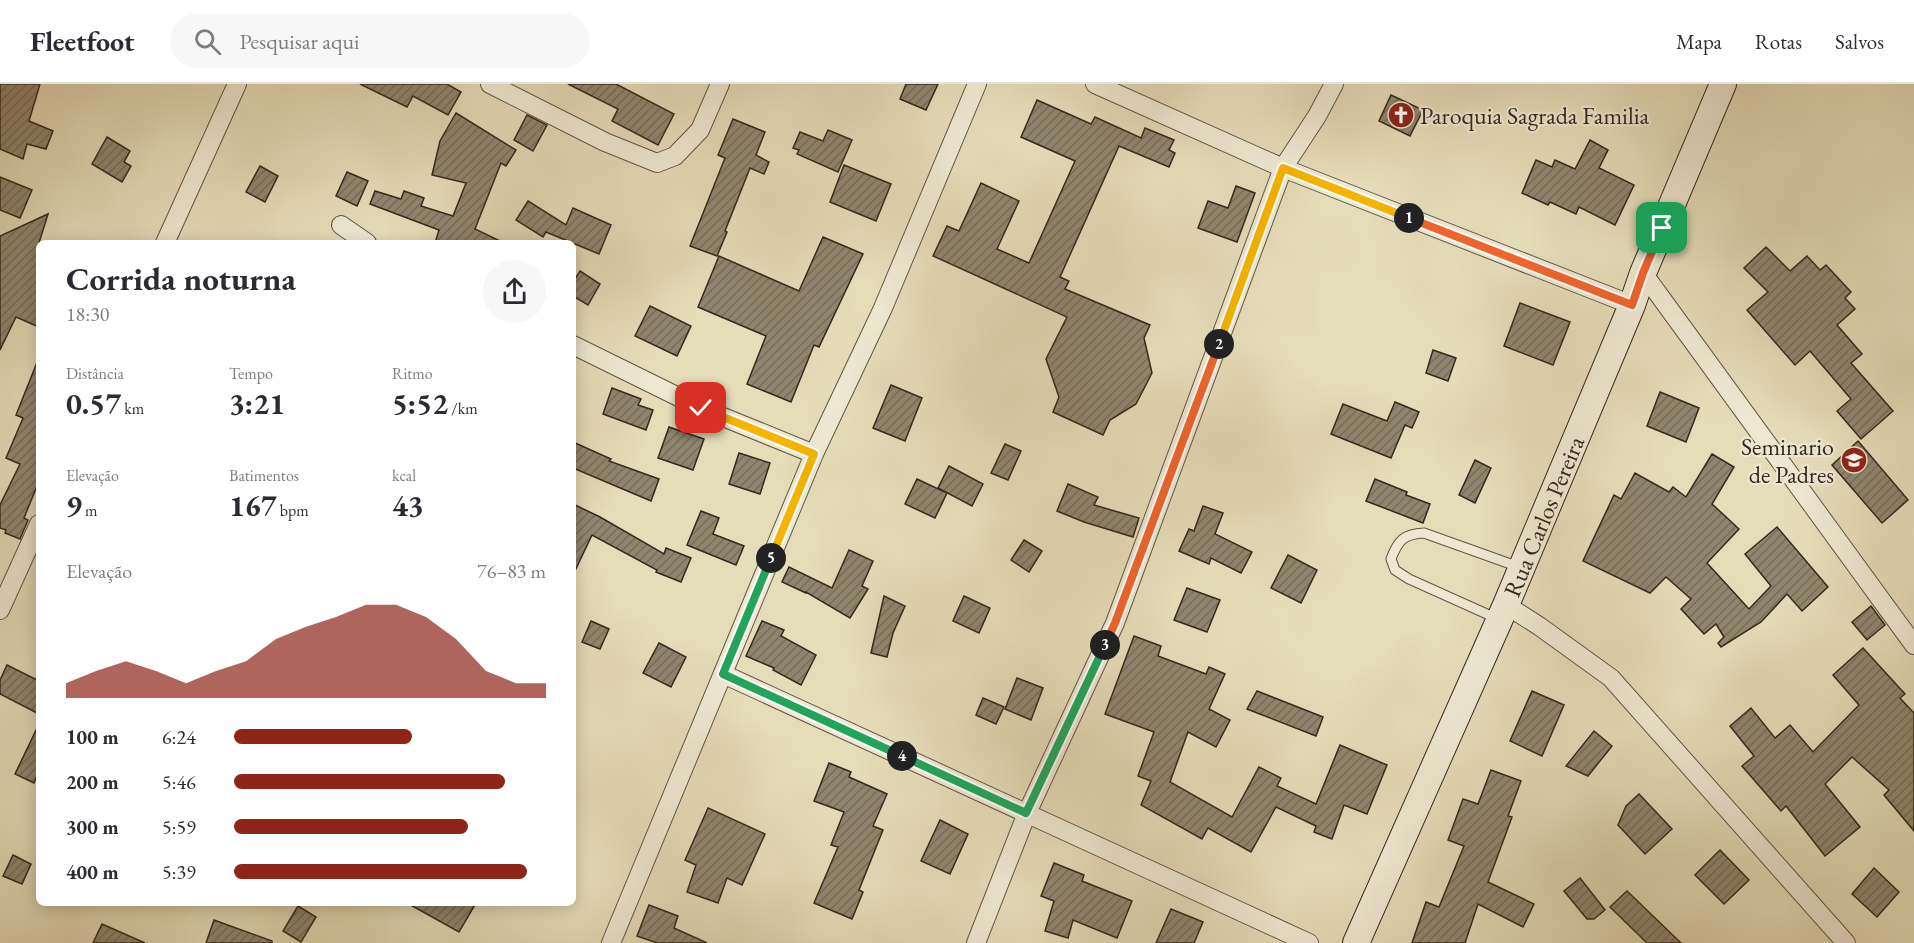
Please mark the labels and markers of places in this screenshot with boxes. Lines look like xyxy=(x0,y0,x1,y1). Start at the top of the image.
church icon: Paroquia Sagrada Familia xyxy=(1386,100,1416,130)
place label: Paroquia Sagrada Familia xyxy=(1420,100,1650,131)
pin xyxy=(1636,202,1687,253)
pin: 1 xyxy=(1394,203,1424,233)
pin: 2 xyxy=(1204,329,1234,359)
pin xyxy=(675,382,726,433)
place label: Seminario de Padres xyxy=(1741,431,1834,490)
school or university icon: Seminario de Padres xyxy=(1839,445,1869,475)
pin: 5 xyxy=(756,543,786,573)
pin: 3 xyxy=(1090,630,1120,660)
pin: 4 xyxy=(887,741,917,771)

